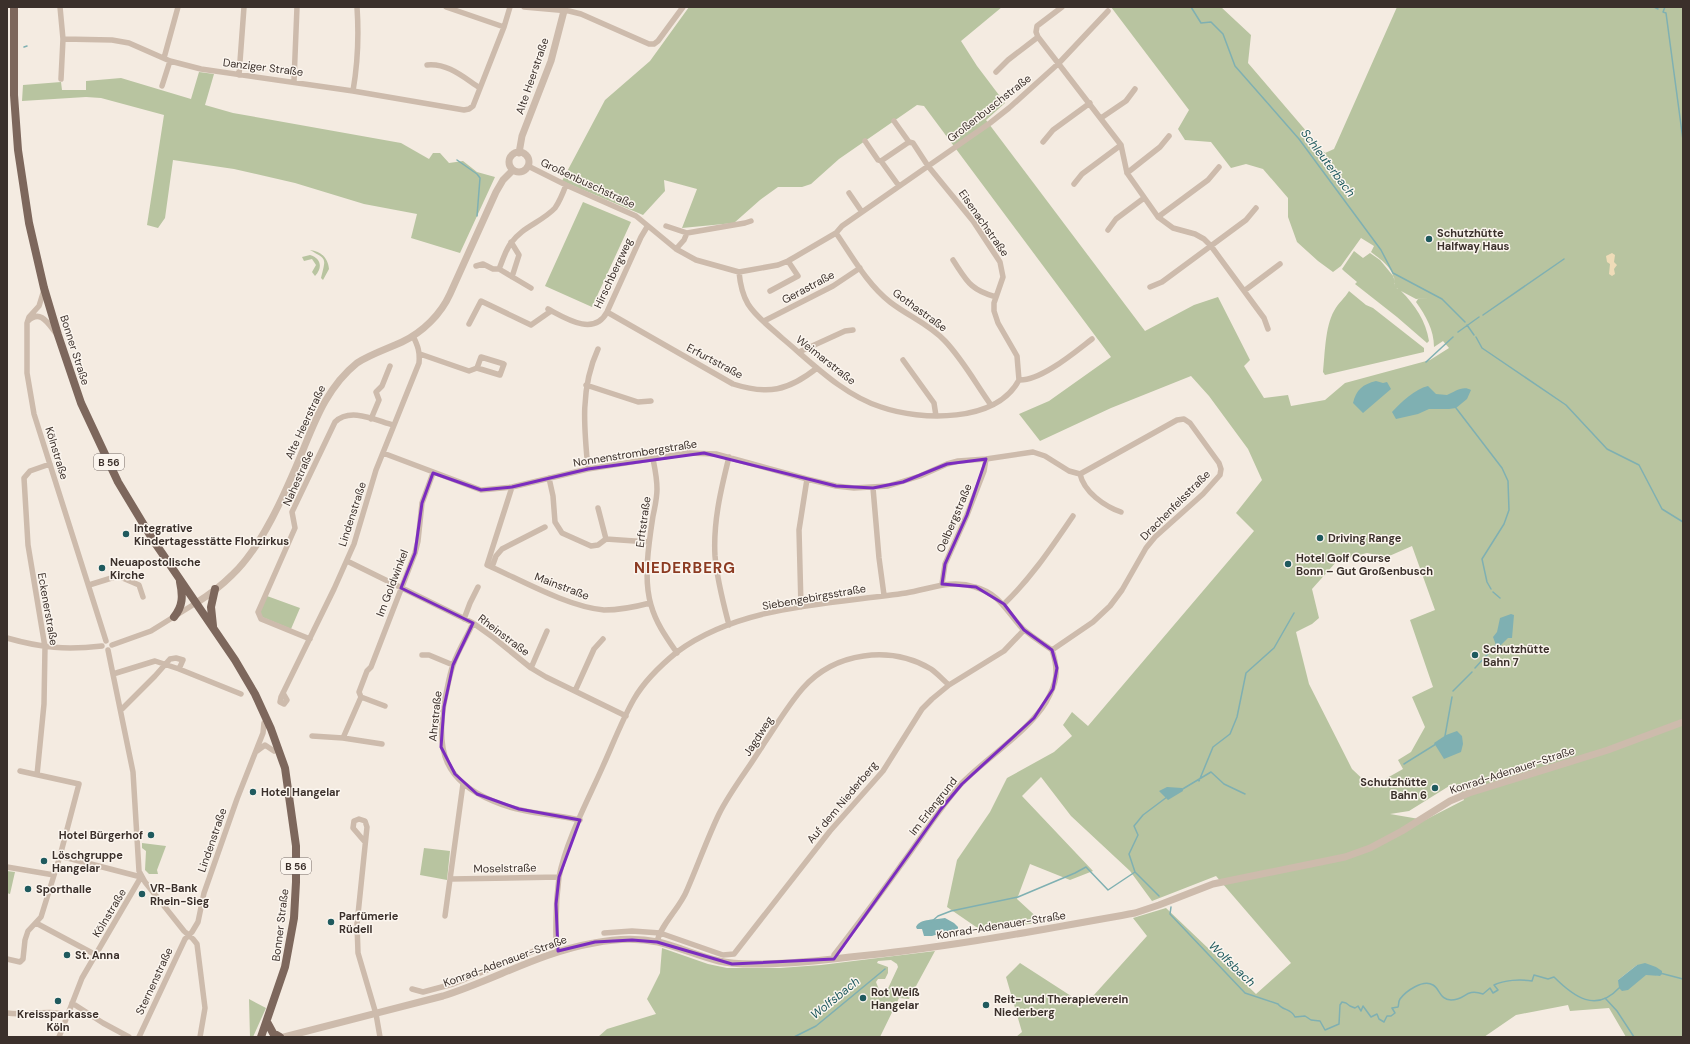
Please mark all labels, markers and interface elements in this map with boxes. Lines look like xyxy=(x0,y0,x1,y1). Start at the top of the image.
street label: Alte Heerstraße xyxy=(512,36,552,116)
street label: Danziger Straße xyxy=(222,55,304,79)
street label: Großenbuschstraße xyxy=(944,71,1034,145)
water label: Schleuterbach xyxy=(1297,126,1359,200)
street label: Großenbuschstraße xyxy=(538,155,638,211)
street label: Eisenachstraße xyxy=(956,187,1012,259)
place label: Schutzhütte Halfway Haus xyxy=(1437,226,1510,253)
marker: Schutzhütte Halfway Haus xyxy=(1424,234,1434,244)
street label: Hirschbergweg xyxy=(591,236,635,310)
street label: Gerastraße xyxy=(779,267,837,307)
street label: Gothastraße xyxy=(890,285,950,335)
street label: Bonner Straße xyxy=(57,313,93,387)
street label: Weimarstraße xyxy=(793,332,859,388)
street label: Erfurtstraße xyxy=(684,340,746,382)
street label: Alte Heerstraße xyxy=(282,383,328,461)
street label: Kölnstraße xyxy=(42,425,72,481)
street label: Nonnenstrombergstraße xyxy=(572,436,698,470)
street label: Nahestraße xyxy=(280,448,316,508)
road number: B 56 xyxy=(94,454,124,470)
street label: Drachenfelsstraße xyxy=(1137,467,1213,543)
street label: Lindenstraße xyxy=(335,480,369,548)
street label: Oelbergstraße xyxy=(933,481,975,555)
street label: Erftstraße xyxy=(632,496,654,548)
place label: Integrative Kindertagesstätte Flohzirkus xyxy=(134,521,289,548)
marker: Integrative Kindertagesstätte Flohzirkus xyxy=(121,529,131,539)
place label: Driving Range xyxy=(1328,531,1402,545)
marker: Driving Range xyxy=(1315,533,1325,543)
street label: Im Goldwinkel xyxy=(373,547,411,619)
place label: Hotel Golf Course Bonn – Gut Großenbusch xyxy=(1296,551,1433,578)
place label: Neuapostolische Kirche xyxy=(110,555,201,582)
district label: NIEDERBERG xyxy=(634,558,736,578)
marker: Hotel Golf Course Bonn – Gut Großenbusch xyxy=(1283,559,1293,569)
marker: Neuapostolische Kirche xyxy=(97,563,107,573)
street label: Mainstraße xyxy=(533,569,591,603)
street label: Eckenerstraße xyxy=(35,572,61,646)
street label: Siebengebirgsstraße xyxy=(761,581,867,613)
street label: Rheinstraße xyxy=(475,611,533,659)
place label: Schutzhütte Bahn 7 xyxy=(1483,642,1550,669)
marker: Schutzhütte Bahn 7 xyxy=(1470,650,1480,660)
street label: Ahrstraße xyxy=(425,690,445,742)
street label: Jagdweg xyxy=(740,713,776,759)
street label: Konrad-Adenauer-Straße xyxy=(1448,743,1576,797)
street label: Auf dem Niederberg xyxy=(804,758,880,846)
street label: Im Erlengrund xyxy=(906,774,960,838)
place label: Schutzhütte Bahn 6 xyxy=(1360,775,1427,802)
marker: Schutzhütte Bahn 6 xyxy=(1430,783,1440,793)
place label: Hotel Hangelar xyxy=(261,785,341,799)
marker: Hotel Hangelar xyxy=(248,787,258,797)
street label: Lindenstraße xyxy=(194,806,230,874)
place label: Hotel Bürgerhof xyxy=(59,828,143,842)
marker: Hotel Bürgerhof xyxy=(146,830,156,840)
place label: Löschgruppe Hangelar xyxy=(52,848,123,875)
marker: Löschgruppe Hangelar xyxy=(39,856,49,866)
road number: B 56 xyxy=(281,858,311,874)
street label: Moselstraße xyxy=(473,860,537,876)
place label: VR-Bank Rhein-Sieg xyxy=(150,881,210,908)
place label: Sporthalle xyxy=(36,882,92,896)
marker: Sporthalle xyxy=(23,884,33,894)
street label: Kölnstraße xyxy=(89,886,129,940)
street label: Bonner Straße xyxy=(269,888,291,962)
marker: VR-Bank Rhein-Sieg xyxy=(137,889,147,899)
street label: Konrad-Adenauer-Straße xyxy=(935,908,1067,942)
place label: Parfümerie Rüdell xyxy=(339,909,399,936)
marker: Parfümerie Rüdell xyxy=(326,917,336,927)
street label: Konrad-Adenauer-Straße xyxy=(441,932,569,990)
water label: Wolfsbach xyxy=(1205,938,1259,990)
street label: Sternenstraße xyxy=(132,945,176,1017)
place label: St. Anna xyxy=(75,948,120,962)
marker: St. Anna xyxy=(62,950,72,960)
water label: Wolfsbach xyxy=(807,973,863,1023)
place label: Rot Weiß Hangelar xyxy=(871,985,920,1012)
place label: Reit- und Therapieverein Niederberg xyxy=(994,992,1128,1019)
marker: Rot Weiß Hangelar xyxy=(858,993,868,1003)
marker: Kreissparkasse Köln xyxy=(53,996,63,1006)
marker: Reit- und Therapieverein Niederberg xyxy=(981,1000,991,1010)
place label: Kreissparkasse Köln xyxy=(17,1007,99,1034)

